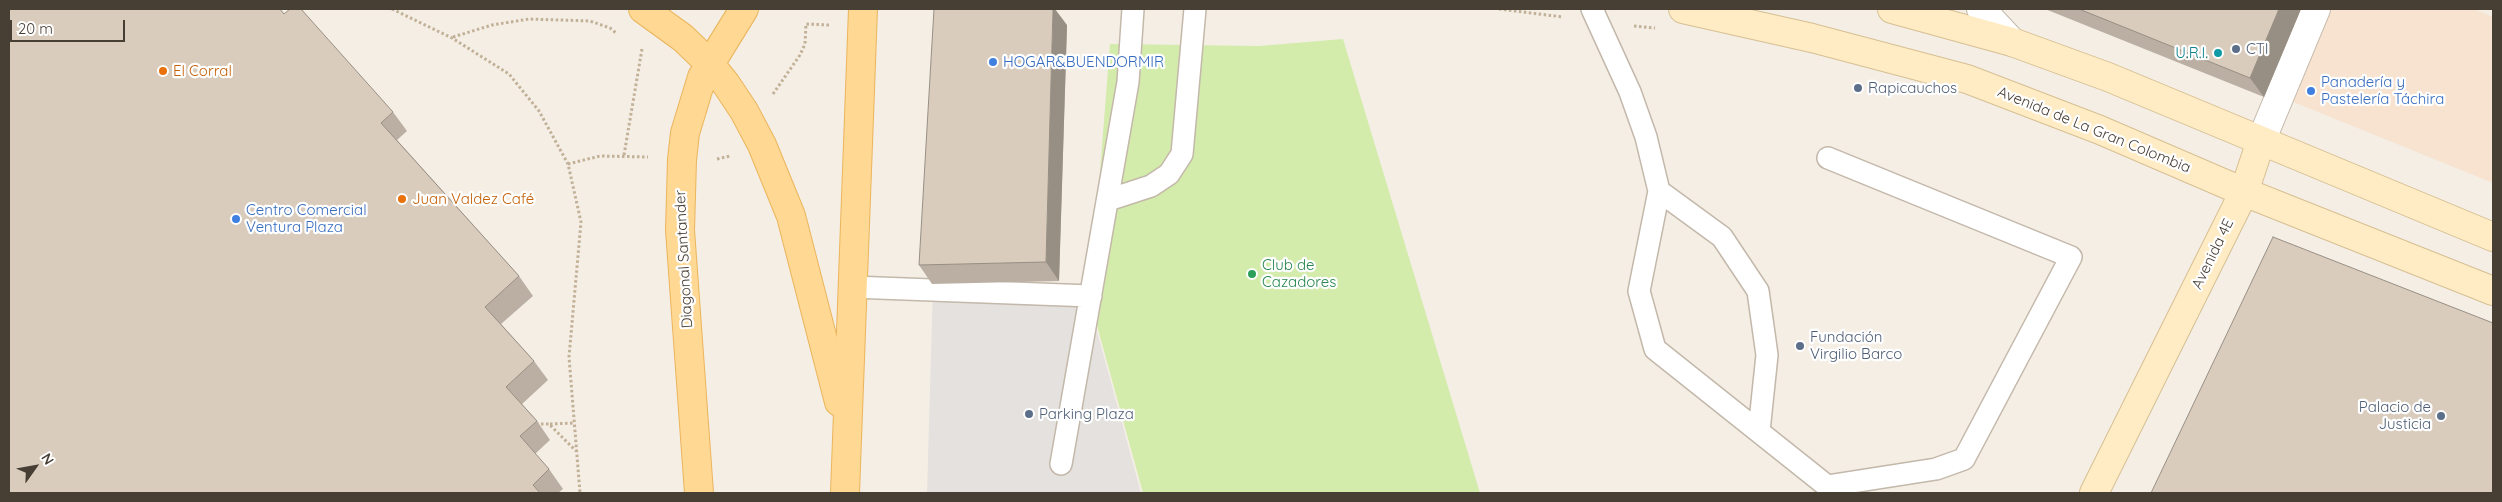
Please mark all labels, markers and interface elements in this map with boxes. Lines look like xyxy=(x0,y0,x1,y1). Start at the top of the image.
scale bar xyxy=(12,10,128,42)
text: 20 m xyxy=(18,19,53,38)
place label: CTI xyxy=(2246,40,2269,58)
marker: CTI xyxy=(2230,43,2242,55)
place label: U.R.I. xyxy=(2175,44,2208,62)
marker: U.R.I. xyxy=(2212,47,2224,59)
place label: HOGAR&BUENDORMIR xyxy=(1003,53,1164,71)
marker: HOGAR&BUENDORMIR xyxy=(987,56,999,68)
place label: El Corral xyxy=(173,62,232,80)
marker: El Corral xyxy=(157,65,169,77)
place label: Panadería y Pastelería Táchira xyxy=(2321,73,2444,108)
place label: Rapicauchos xyxy=(1868,79,1957,97)
marker: Rapicauchos xyxy=(1852,82,1864,94)
street label: Avenida de La Gran Colombia xyxy=(1995,83,2193,177)
marker: Panadería y Pastelería Táchira xyxy=(2305,85,2317,97)
street label: Diagonal Santander xyxy=(671,189,697,329)
place label: Juan Valdez Café xyxy=(412,190,534,208)
marker: Juan Valdez Café xyxy=(396,193,408,205)
place label: Centro Comercial Ventura Plaza xyxy=(246,201,367,236)
marker: Centro Comercial Ventura Plaza xyxy=(230,213,242,225)
street label: Avenida 4E xyxy=(2188,216,2238,292)
place label: Club de Cazadores xyxy=(1262,256,1336,291)
marker: Club de Cazadores xyxy=(1246,268,1258,280)
place label: Fundación Virgilio Barco xyxy=(1810,328,1902,363)
marker: Fundación Virgilio Barco xyxy=(1794,340,1806,352)
place label: Palacio de Justicia xyxy=(2359,398,2431,433)
place label: Parking Plaza xyxy=(1039,405,1134,423)
marker: Parking Plaza xyxy=(1023,408,1035,420)
marker: Palacio de Justicia xyxy=(2435,410,2447,422)
north arrow xyxy=(10,442,60,492)
text: N xyxy=(37,450,58,468)

